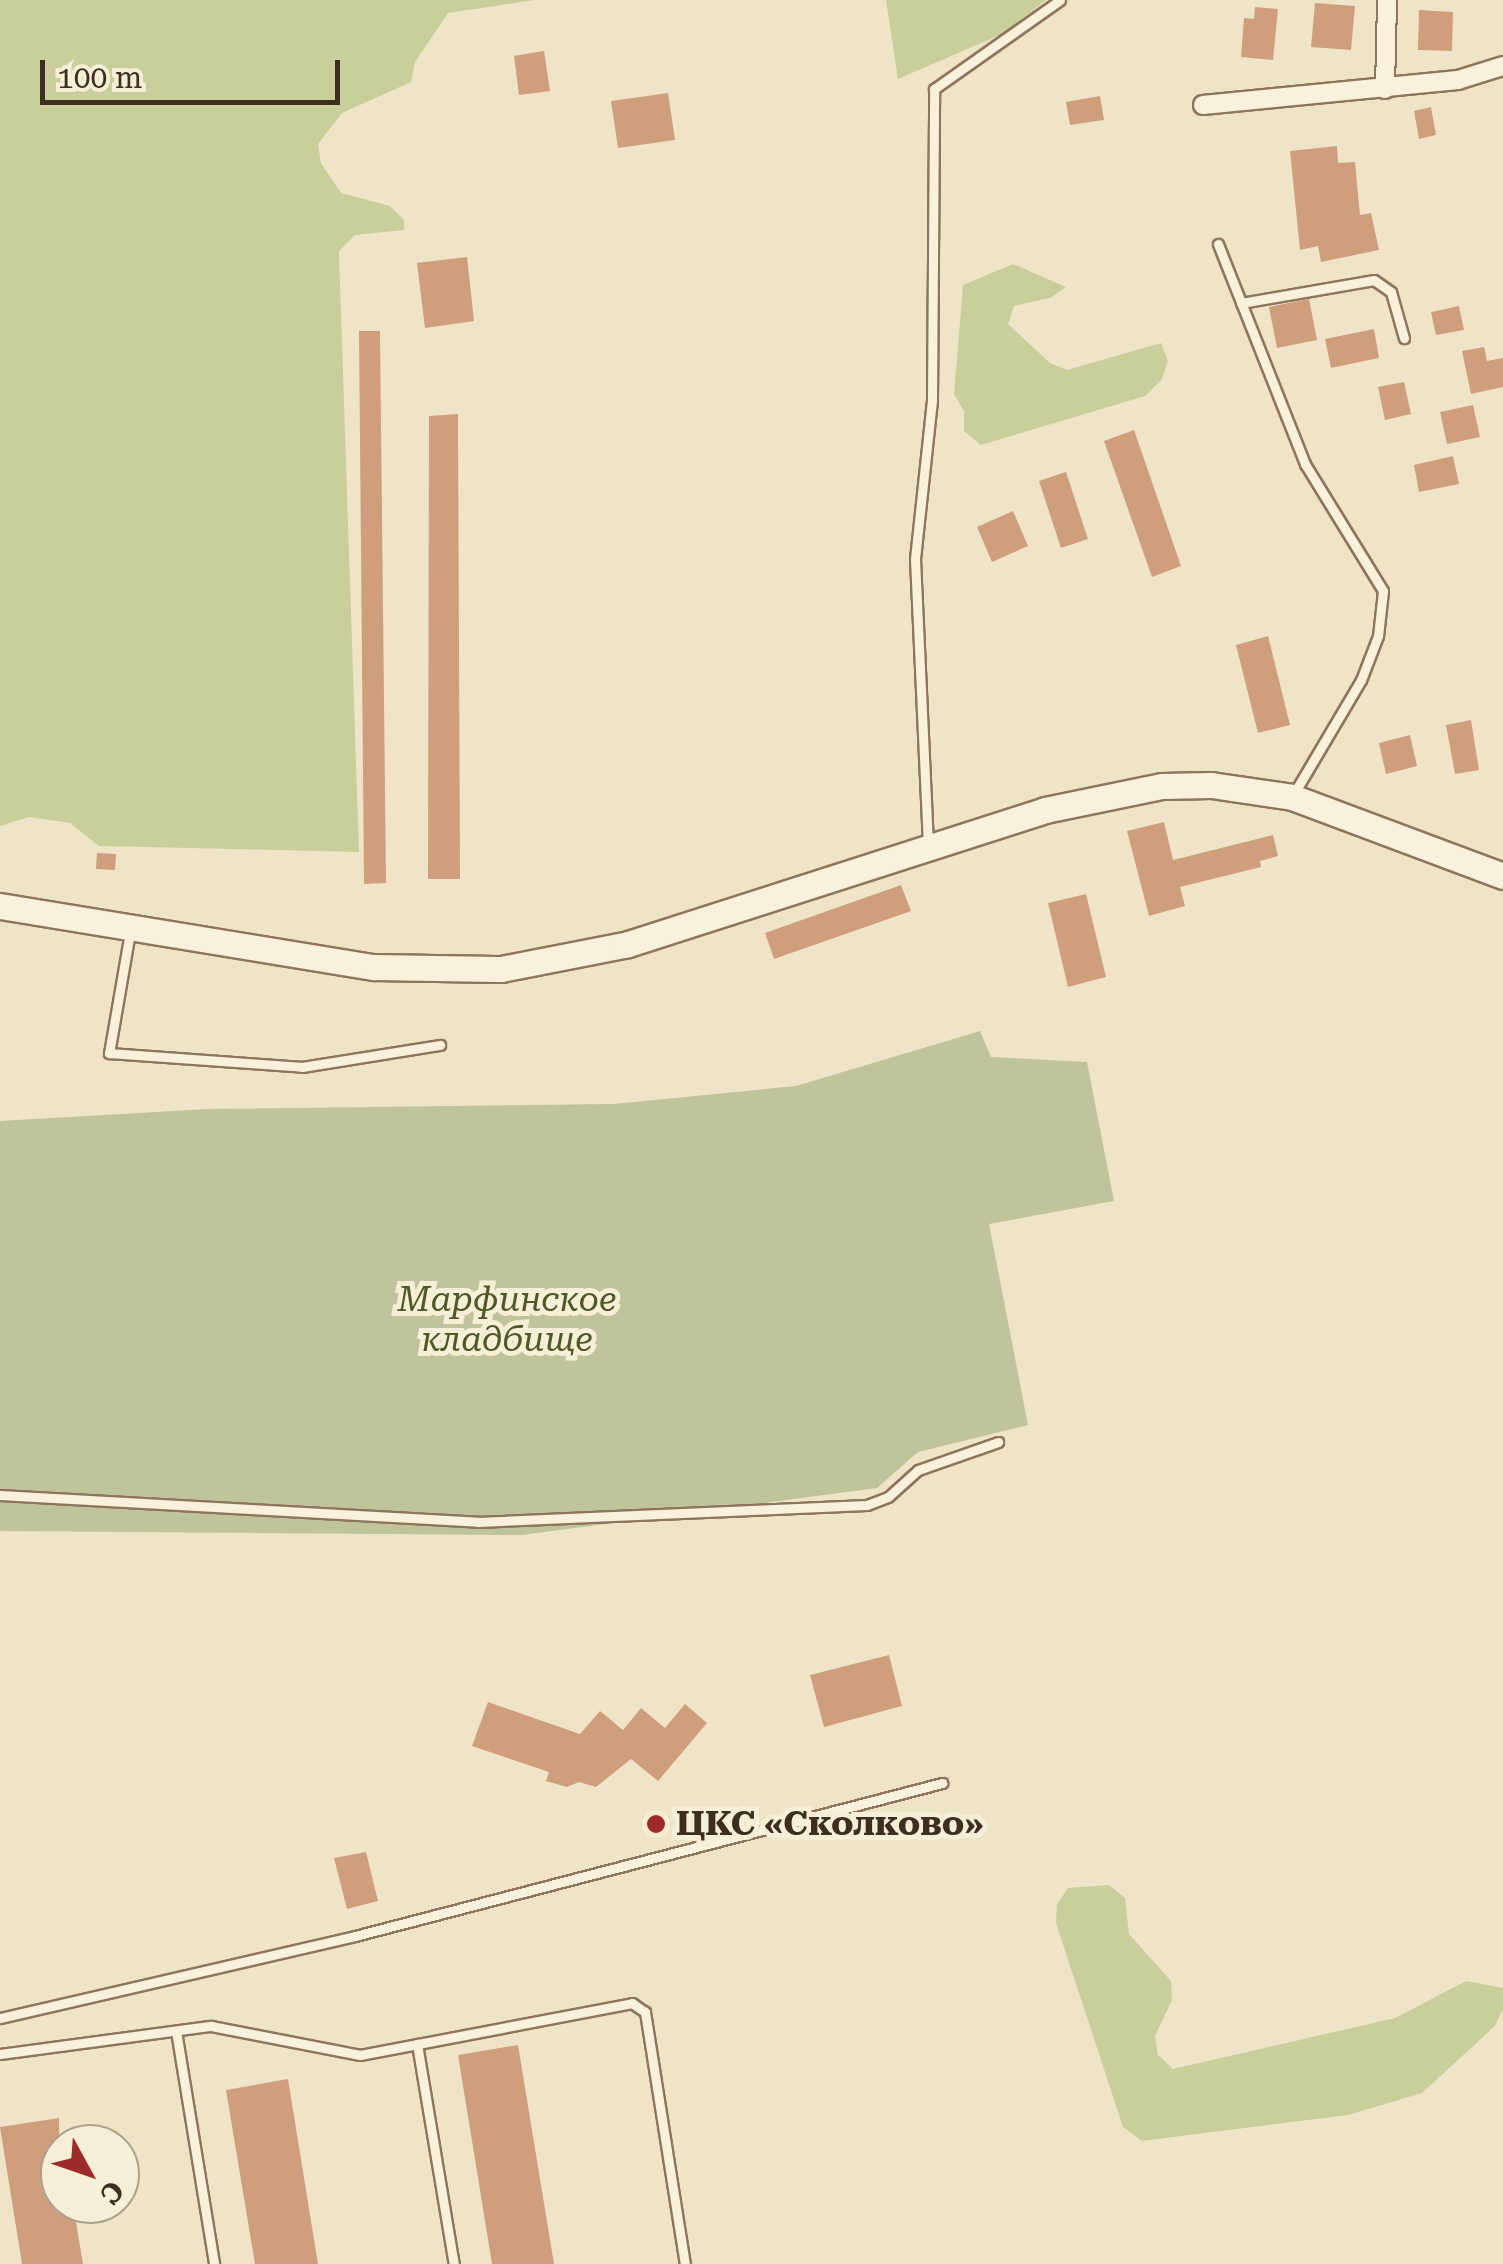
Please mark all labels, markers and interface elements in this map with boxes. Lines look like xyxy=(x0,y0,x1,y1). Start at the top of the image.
scale bar xyxy=(45,40,345,102)
text: 100 m xyxy=(57,60,142,95)
park label: Марфинское кладбище xyxy=(397,1279,617,1361)
place label: ЦКС «Сколково» xyxy=(676,1803,984,1845)
marker: ЦКС «Сколково» xyxy=(645,1813,667,1835)
north arrow xyxy=(40,2124,140,2224)
text: С xyxy=(93,2174,131,2210)

